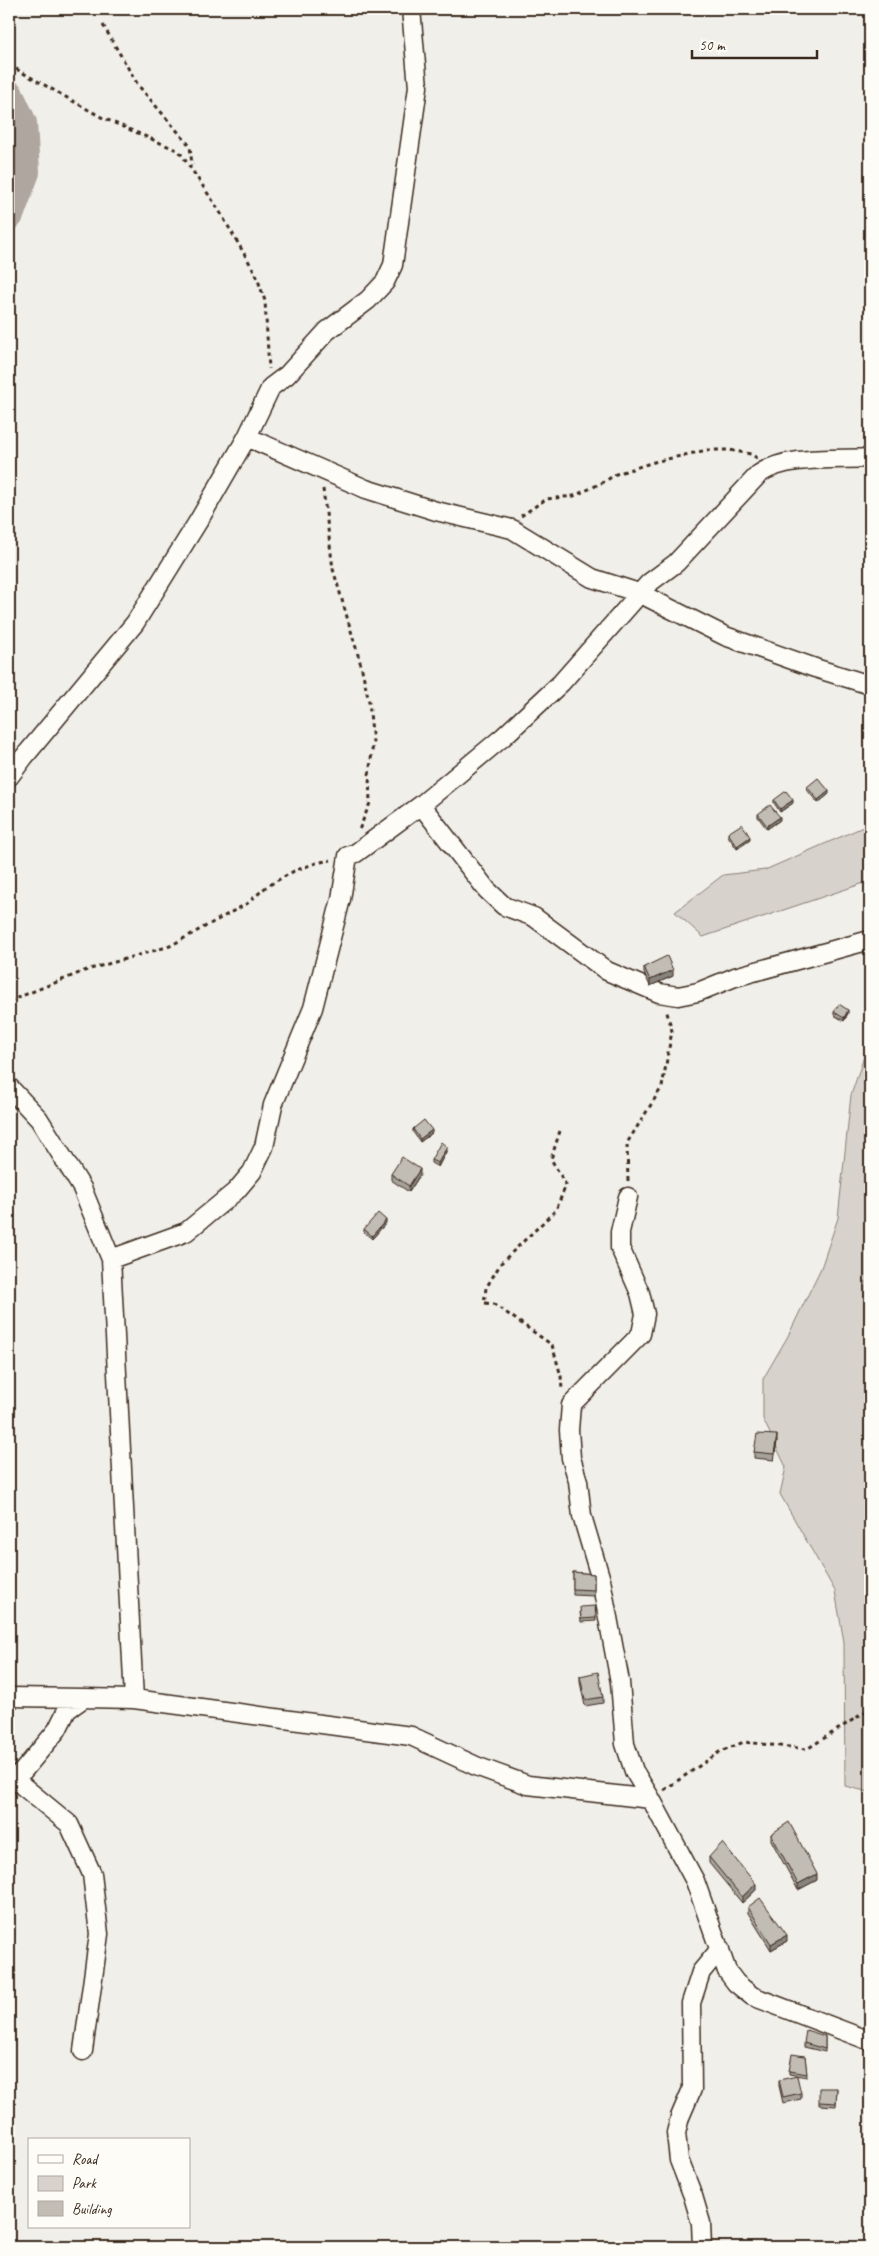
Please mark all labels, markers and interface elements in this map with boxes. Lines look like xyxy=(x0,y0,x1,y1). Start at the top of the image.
scale bar xyxy=(692,28,816,60)
text: 50 m xyxy=(699,36,726,55)
legend xyxy=(28,2138,190,2228)
text: Road xyxy=(72,2150,99,2169)
text: Park xyxy=(72,2174,97,2193)
text: Building xyxy=(72,2200,112,2219)

